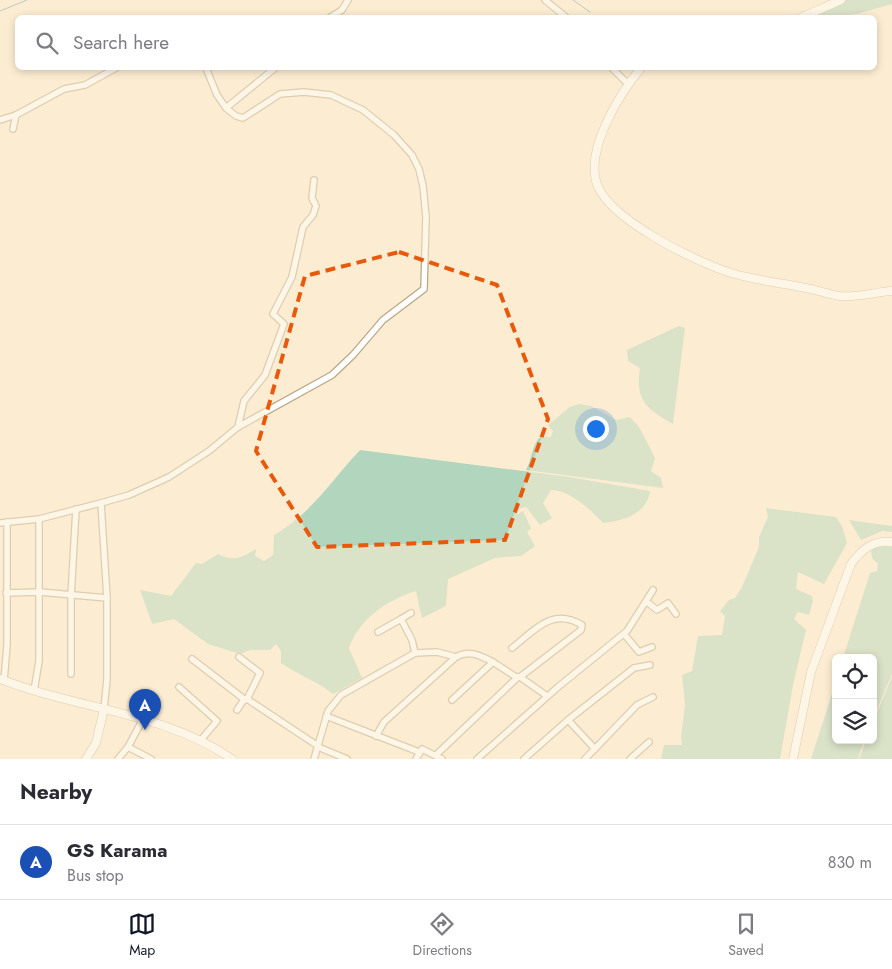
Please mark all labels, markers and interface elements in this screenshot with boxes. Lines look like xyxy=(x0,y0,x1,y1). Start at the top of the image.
search box xyxy=(15,15,877,70)
icon: search xyxy=(33,29,61,57)
text: Search here xyxy=(73,29,169,56)
your location xyxy=(583,416,609,442)
map controls xyxy=(832,654,877,744)
button: locate xyxy=(832,654,877,699)
pin: A xyxy=(129,689,161,730)
button: layers xyxy=(832,699,877,744)
text: Nearby xyxy=(20,777,92,807)
text: GS Karama xyxy=(67,837,167,864)
text: A xyxy=(30,851,42,874)
text: 830 m xyxy=(828,851,872,874)
text: Bus stop xyxy=(67,864,124,887)
tab: Map xyxy=(128,910,156,960)
tab: Directions xyxy=(413,910,472,960)
tab: Saved xyxy=(728,910,764,960)

